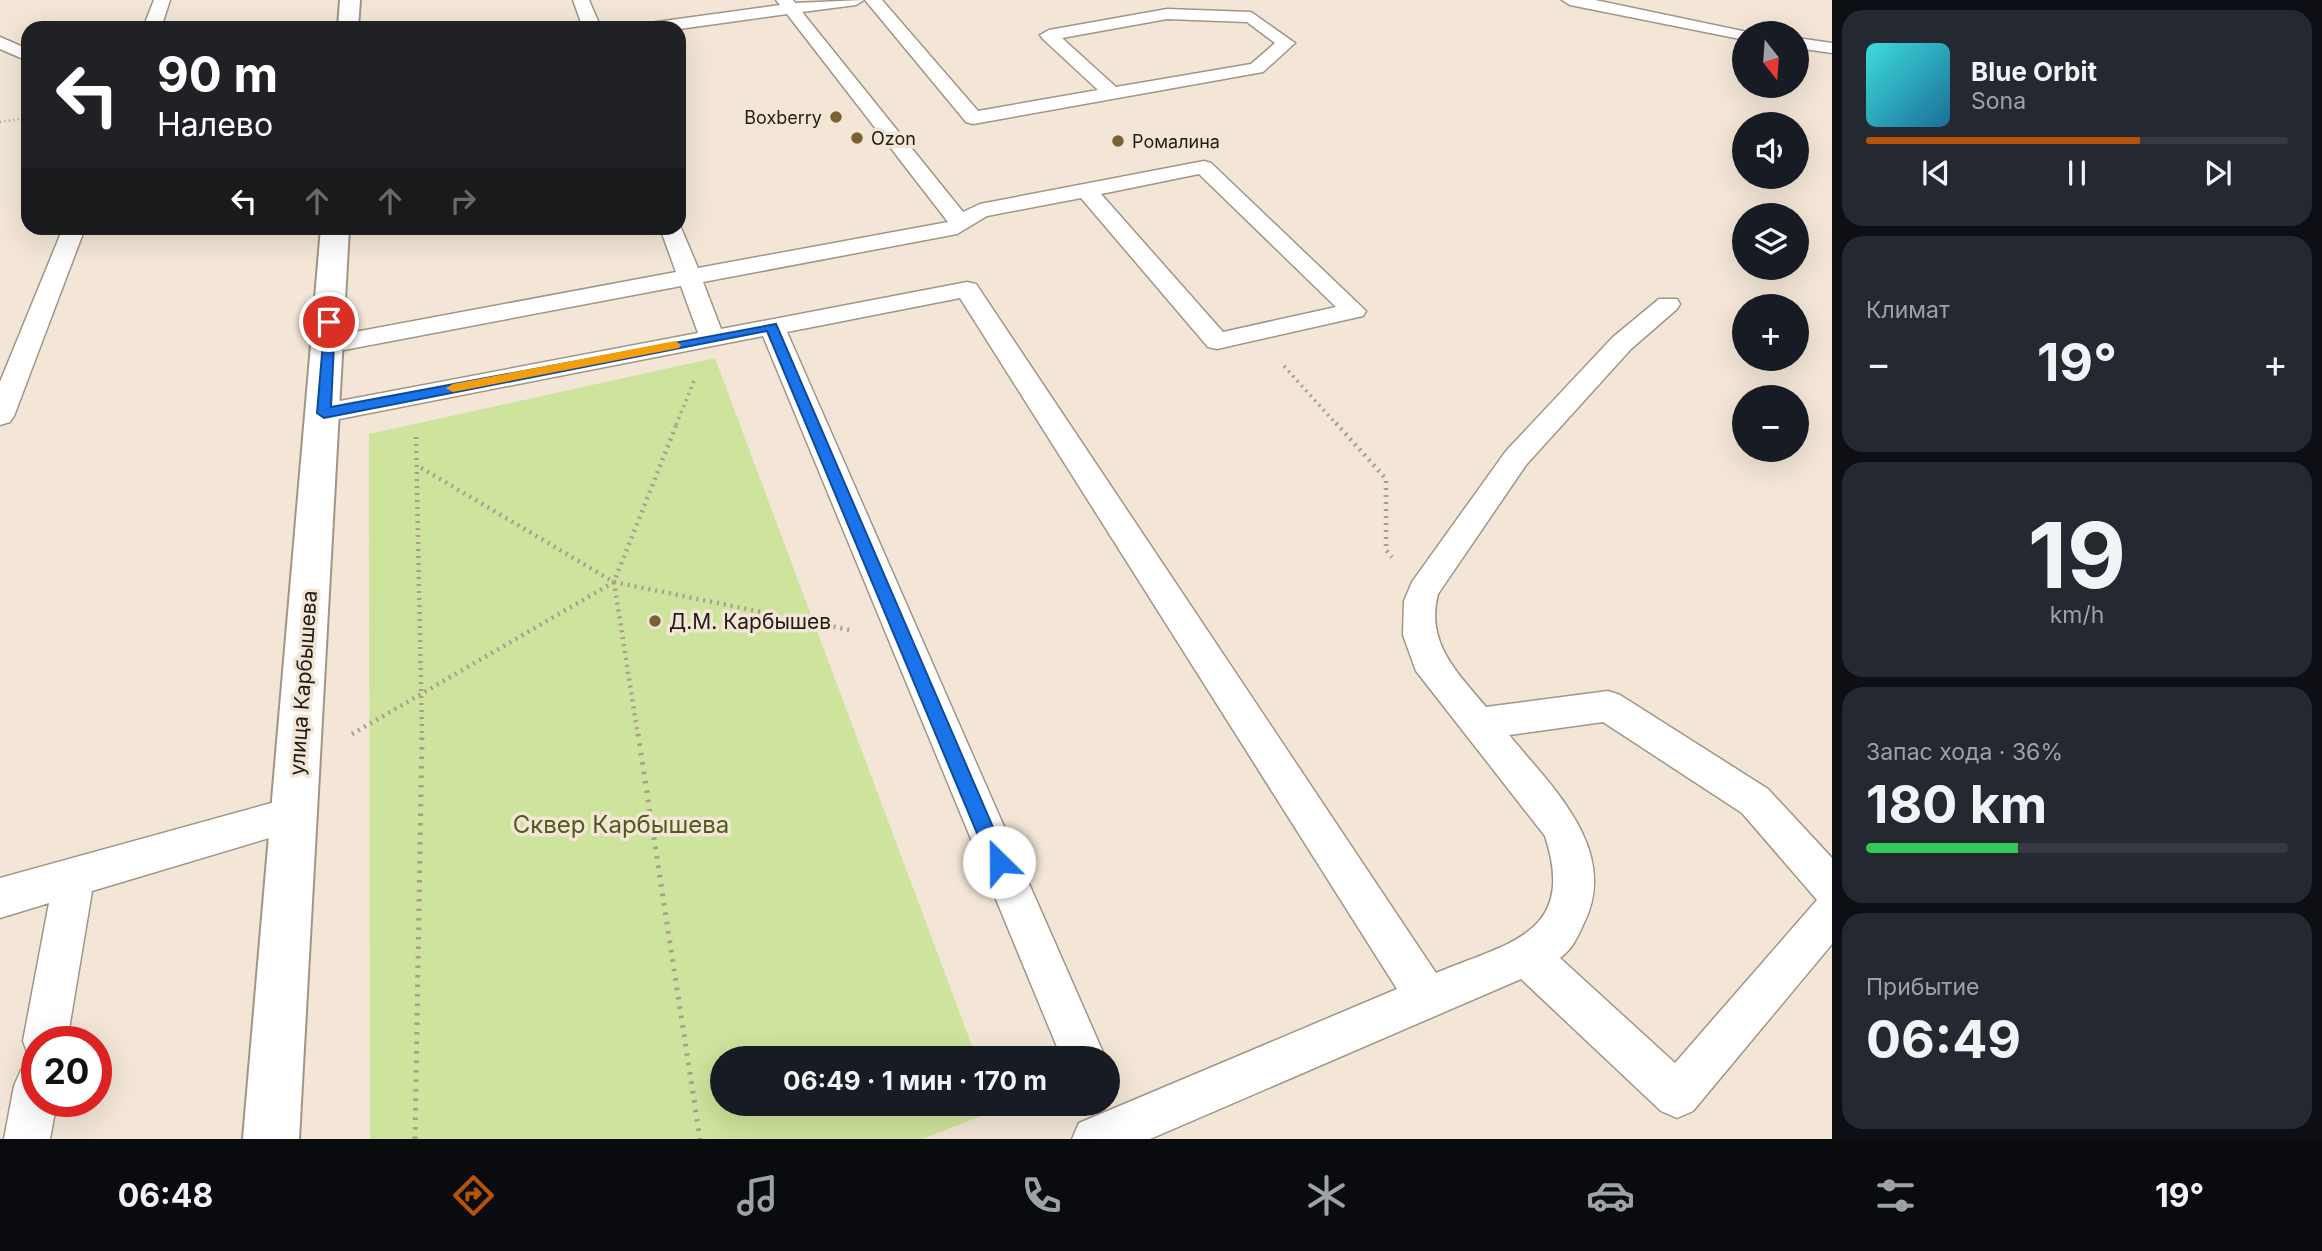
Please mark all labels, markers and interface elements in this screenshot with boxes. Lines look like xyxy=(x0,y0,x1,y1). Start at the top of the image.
north arrow xyxy=(1732,21,1810,98)
map controls xyxy=(1732,21,1809,462)
text: 90 m xyxy=(157,45,278,104)
icon: left xyxy=(42,49,133,140)
text: Blue Orbit xyxy=(1971,56,2097,87)
text: Sona xyxy=(1971,87,2026,115)
text: Налево xyxy=(157,105,273,144)
place label: Boxberry xyxy=(744,107,822,128)
marker: Boxberry xyxy=(828,109,844,125)
button: sound xyxy=(1732,112,1809,189)
place label: Ozon xyxy=(871,128,916,149)
marker: Ozon xyxy=(849,130,865,146)
place label: Ромалина xyxy=(1132,131,1220,152)
marker: Ромалина xyxy=(1110,133,1126,149)
icon: previous xyxy=(1917,154,1955,192)
icon: pause xyxy=(2058,154,2096,192)
icon: next xyxy=(2199,154,2237,192)
icon: left xyxy=(225,182,263,220)
icon: ahead xyxy=(298,182,336,220)
icon: ahead xyxy=(371,182,409,220)
icon: right xyxy=(444,182,482,220)
button: layers xyxy=(1732,203,1809,280)
pin xyxy=(299,292,359,352)
button: + xyxy=(1732,294,1809,371)
text: Климат xyxy=(1866,296,1950,324)
icon: arrive xyxy=(310,303,348,341)
text: 19° xyxy=(2037,331,2117,394)
text: − xyxy=(1866,340,1891,386)
text: + xyxy=(2263,340,2288,386)
button: − xyxy=(1732,385,1809,462)
text: 19 xyxy=(2028,500,2126,610)
street label: улица Карбышева xyxy=(284,590,322,776)
text: km/h xyxy=(2050,601,2104,629)
place label: Д.М. Карбышев xyxy=(669,609,831,634)
marker: Д.М. Карбышев xyxy=(647,613,663,629)
text: Запас хода · 36% xyxy=(1866,738,2063,766)
text: 180 km xyxy=(1866,773,2047,836)
park label: Сквер Карбышева xyxy=(513,810,729,839)
position arrow xyxy=(962,825,1036,899)
text: Прибытие xyxy=(1866,973,1979,1001)
text: 06:49 xyxy=(1866,1008,2021,1071)
speed limit sign: 20 xyxy=(21,1026,112,1117)
text: 06:49 · 1 мин · 170 m xyxy=(783,1065,1047,1096)
icon: directions xyxy=(449,1171,498,1220)
icon: music xyxy=(733,1171,782,1220)
icon: phone xyxy=(1017,1171,1066,1220)
icon: climate xyxy=(1302,1171,1351,1220)
icon: car xyxy=(1586,1171,1635,1220)
icon: filters xyxy=(1871,1171,1920,1220)
text: 06:48 xyxy=(118,1176,213,1215)
text: 19° xyxy=(2155,1176,2204,1215)

